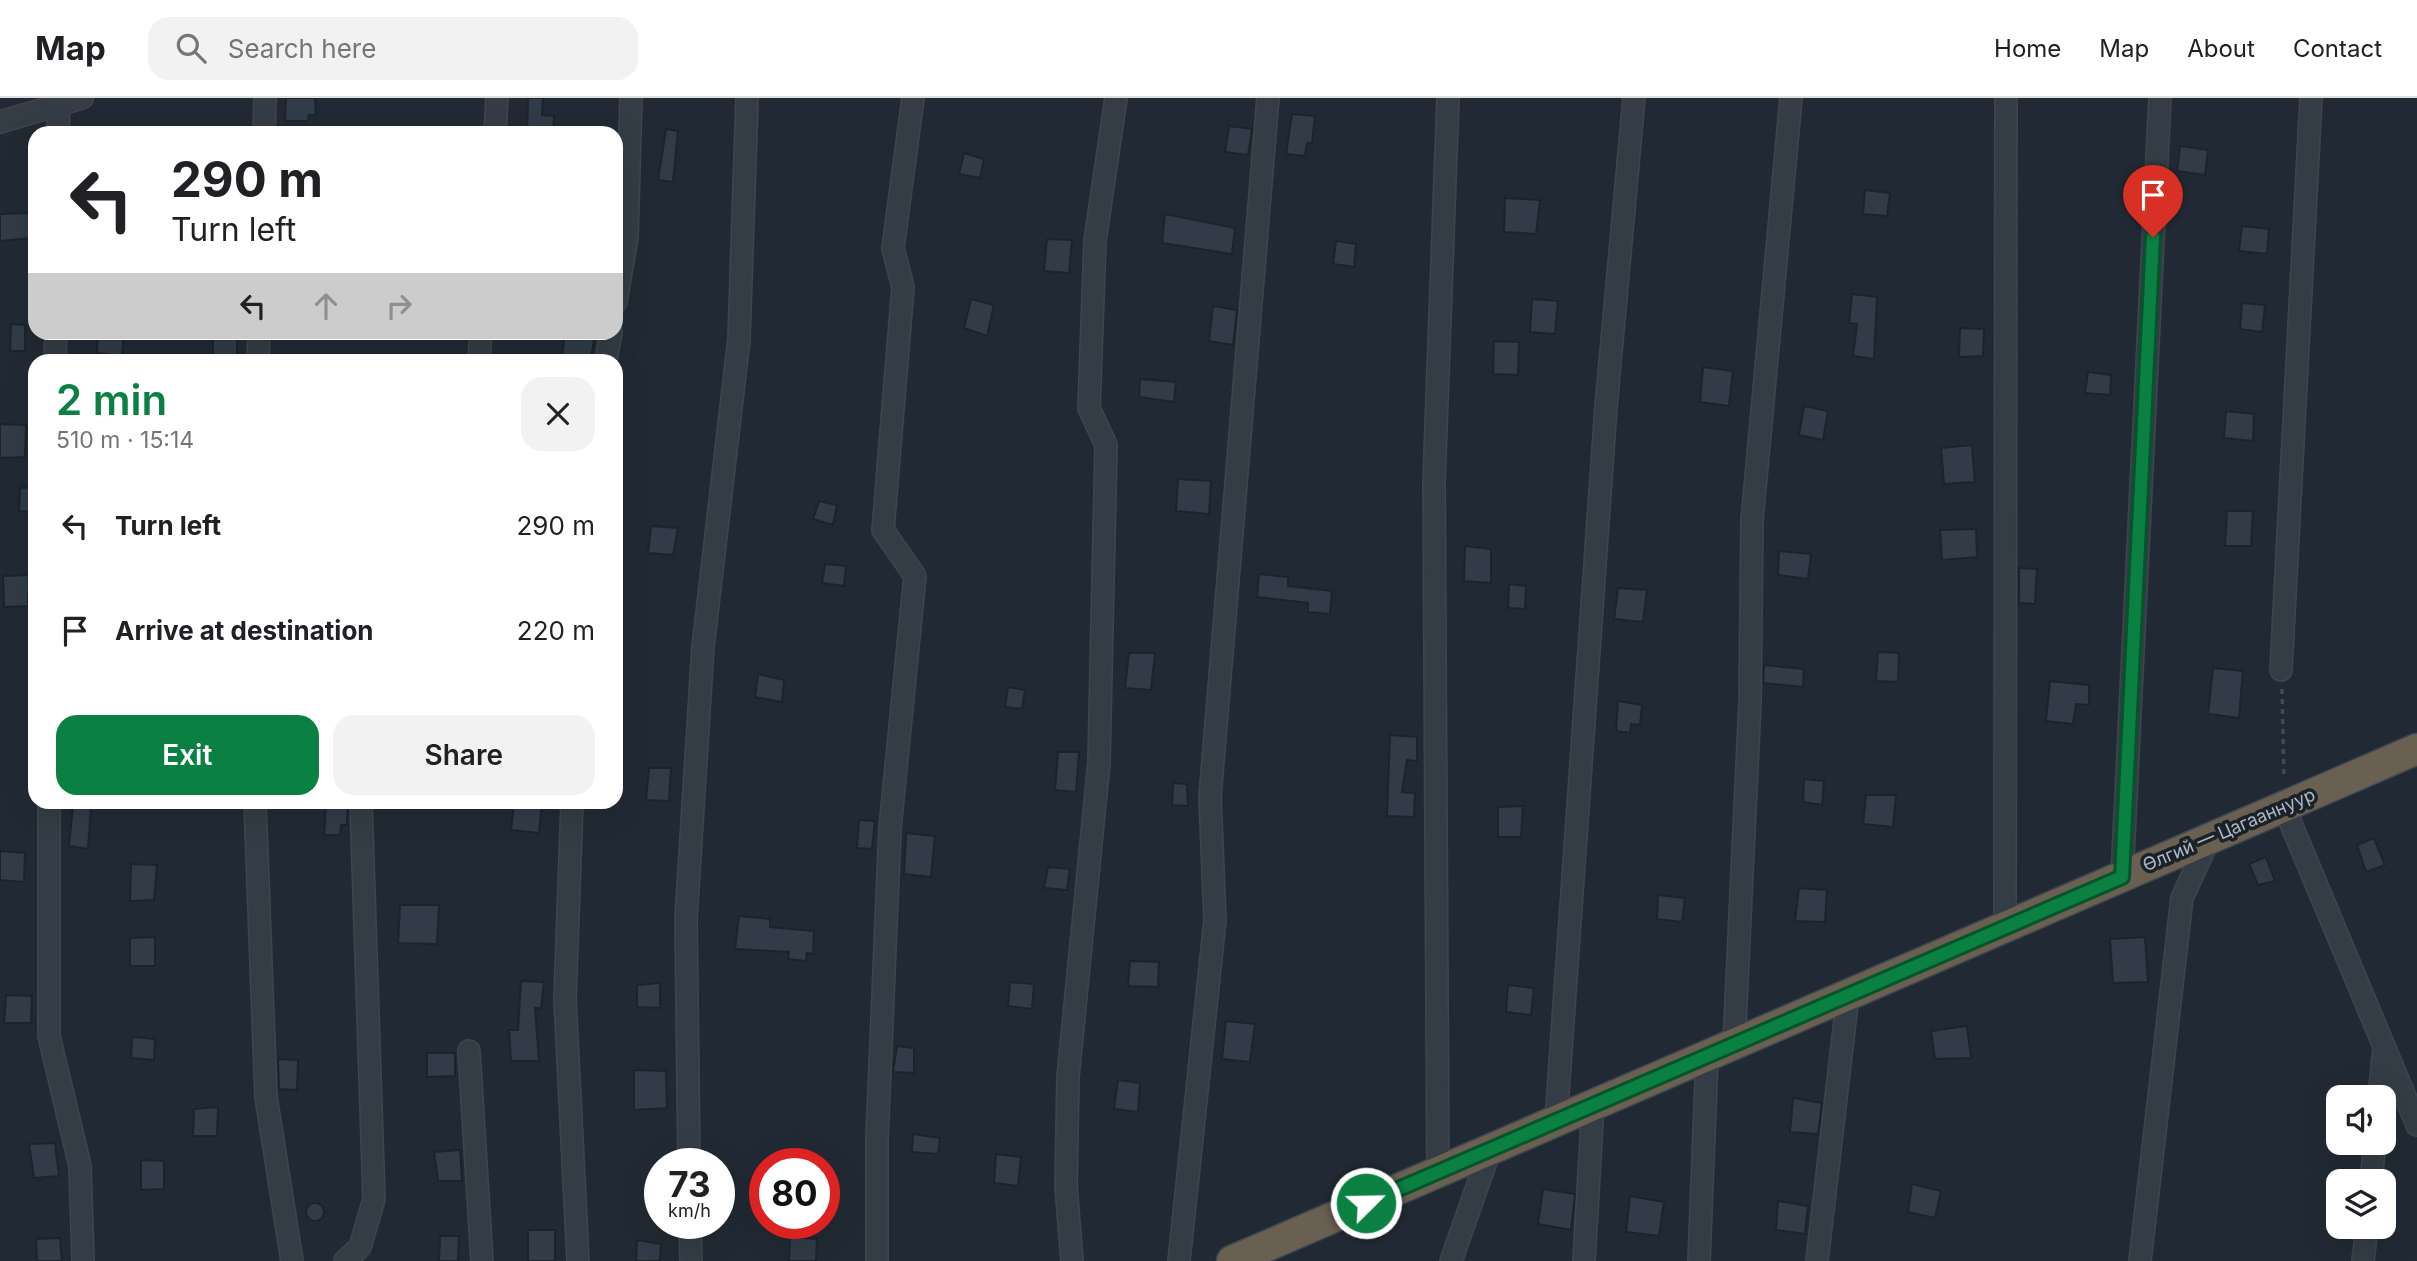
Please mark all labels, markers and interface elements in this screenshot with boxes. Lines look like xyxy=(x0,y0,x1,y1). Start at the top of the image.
search box xyxy=(148,17,638,80)
text: Map xyxy=(35,28,106,68)
icon: search xyxy=(172,29,210,67)
text: Search here xyxy=(228,33,376,64)
text: Home xyxy=(1994,34,2061,63)
text: Map xyxy=(2099,34,2149,63)
text: About xyxy=(2187,34,2255,63)
text: Contact xyxy=(2293,34,2382,63)
text: 290 m xyxy=(171,150,323,209)
icon: left xyxy=(56,154,147,245)
pin xyxy=(2123,165,2183,237)
icon: arrive xyxy=(2134,176,2172,214)
text: Turn left xyxy=(171,210,296,249)
icon: left xyxy=(234,287,272,325)
icon: ahead xyxy=(307,287,345,325)
icon: right xyxy=(380,287,418,325)
text: 2 min xyxy=(56,374,167,425)
button: close xyxy=(521,377,595,451)
text: 510 m · 15:14 xyxy=(56,426,194,454)
icon: left xyxy=(56,507,94,545)
text: Turn left xyxy=(115,510,221,541)
text: 290 m xyxy=(517,510,595,541)
icon: arrive xyxy=(56,612,94,650)
text: Arrive at destination xyxy=(115,615,374,646)
text: 220 m xyxy=(517,615,595,646)
button: Exit xyxy=(56,715,319,795)
button: Share xyxy=(333,715,595,795)
street label: Өлгий — Цагааннуур xyxy=(2139,784,2318,875)
map controls xyxy=(2326,1085,2396,1239)
button: sound xyxy=(2326,1085,2396,1155)
speed limit sign: 80 xyxy=(749,1148,840,1239)
text: 73 xyxy=(668,1163,711,1205)
position arrow xyxy=(1329,1166,1403,1240)
button: layers xyxy=(2326,1169,2396,1239)
text: km/h xyxy=(668,1200,711,1221)

